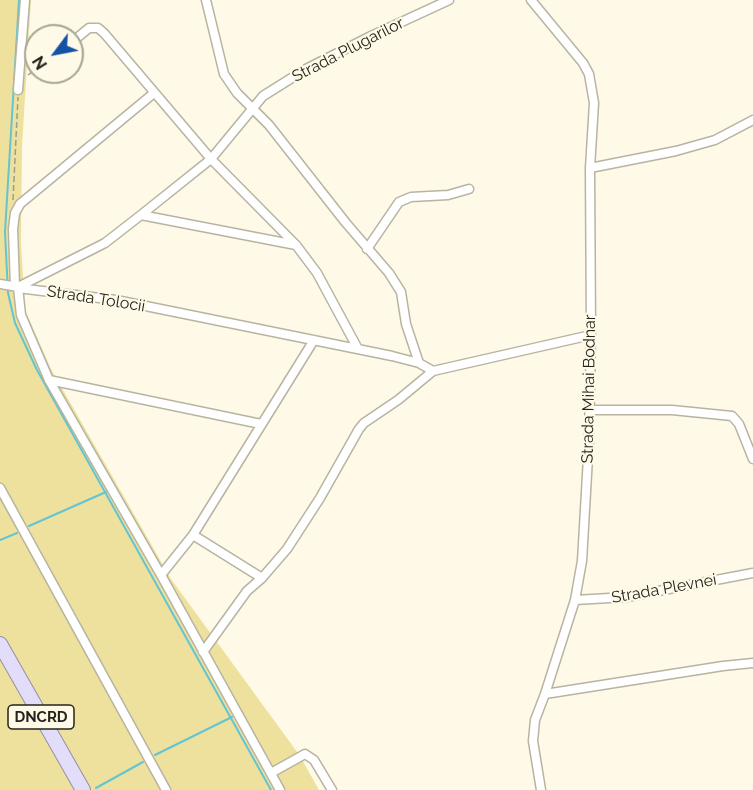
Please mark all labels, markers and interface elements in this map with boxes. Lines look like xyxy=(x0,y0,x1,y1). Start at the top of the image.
street label: Strada Plugarilor xyxy=(289,14,407,86)
north arrow xyxy=(24,24,84,84)
text: N xyxy=(29,53,51,73)
street label: Strada Tolocii xyxy=(46,282,146,316)
street label: Strada Mihai Bodnar xyxy=(578,314,600,464)
street label: Strada Plevnei xyxy=(610,570,718,608)
road number: DNCRD xyxy=(8,705,74,729)

